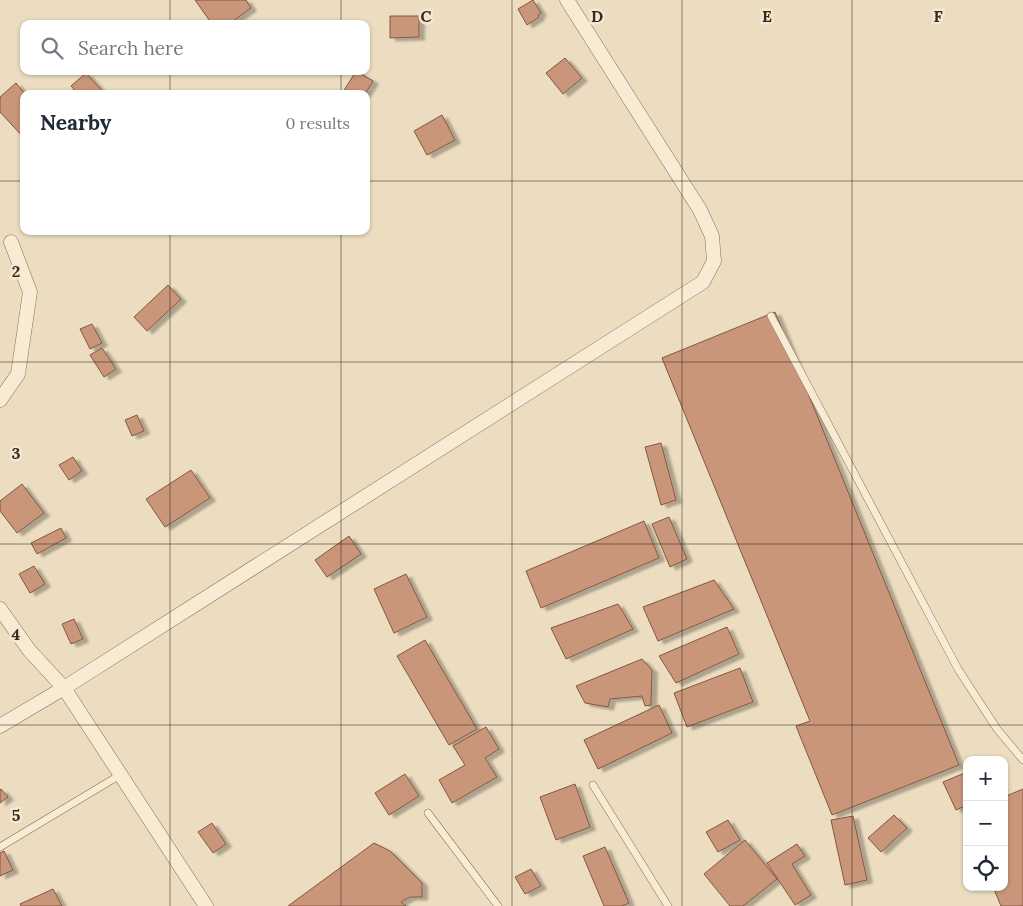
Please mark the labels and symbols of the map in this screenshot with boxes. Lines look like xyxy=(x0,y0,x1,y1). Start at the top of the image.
text: C xyxy=(420,6,432,26)
text: D xyxy=(591,6,603,26)
text: E xyxy=(762,6,772,26)
text: F xyxy=(933,6,943,26)
text: 2 xyxy=(12,261,20,281)
text: 3 xyxy=(12,443,21,463)
text: 4 xyxy=(12,624,21,644)
text: 5 xyxy=(12,805,21,825)

